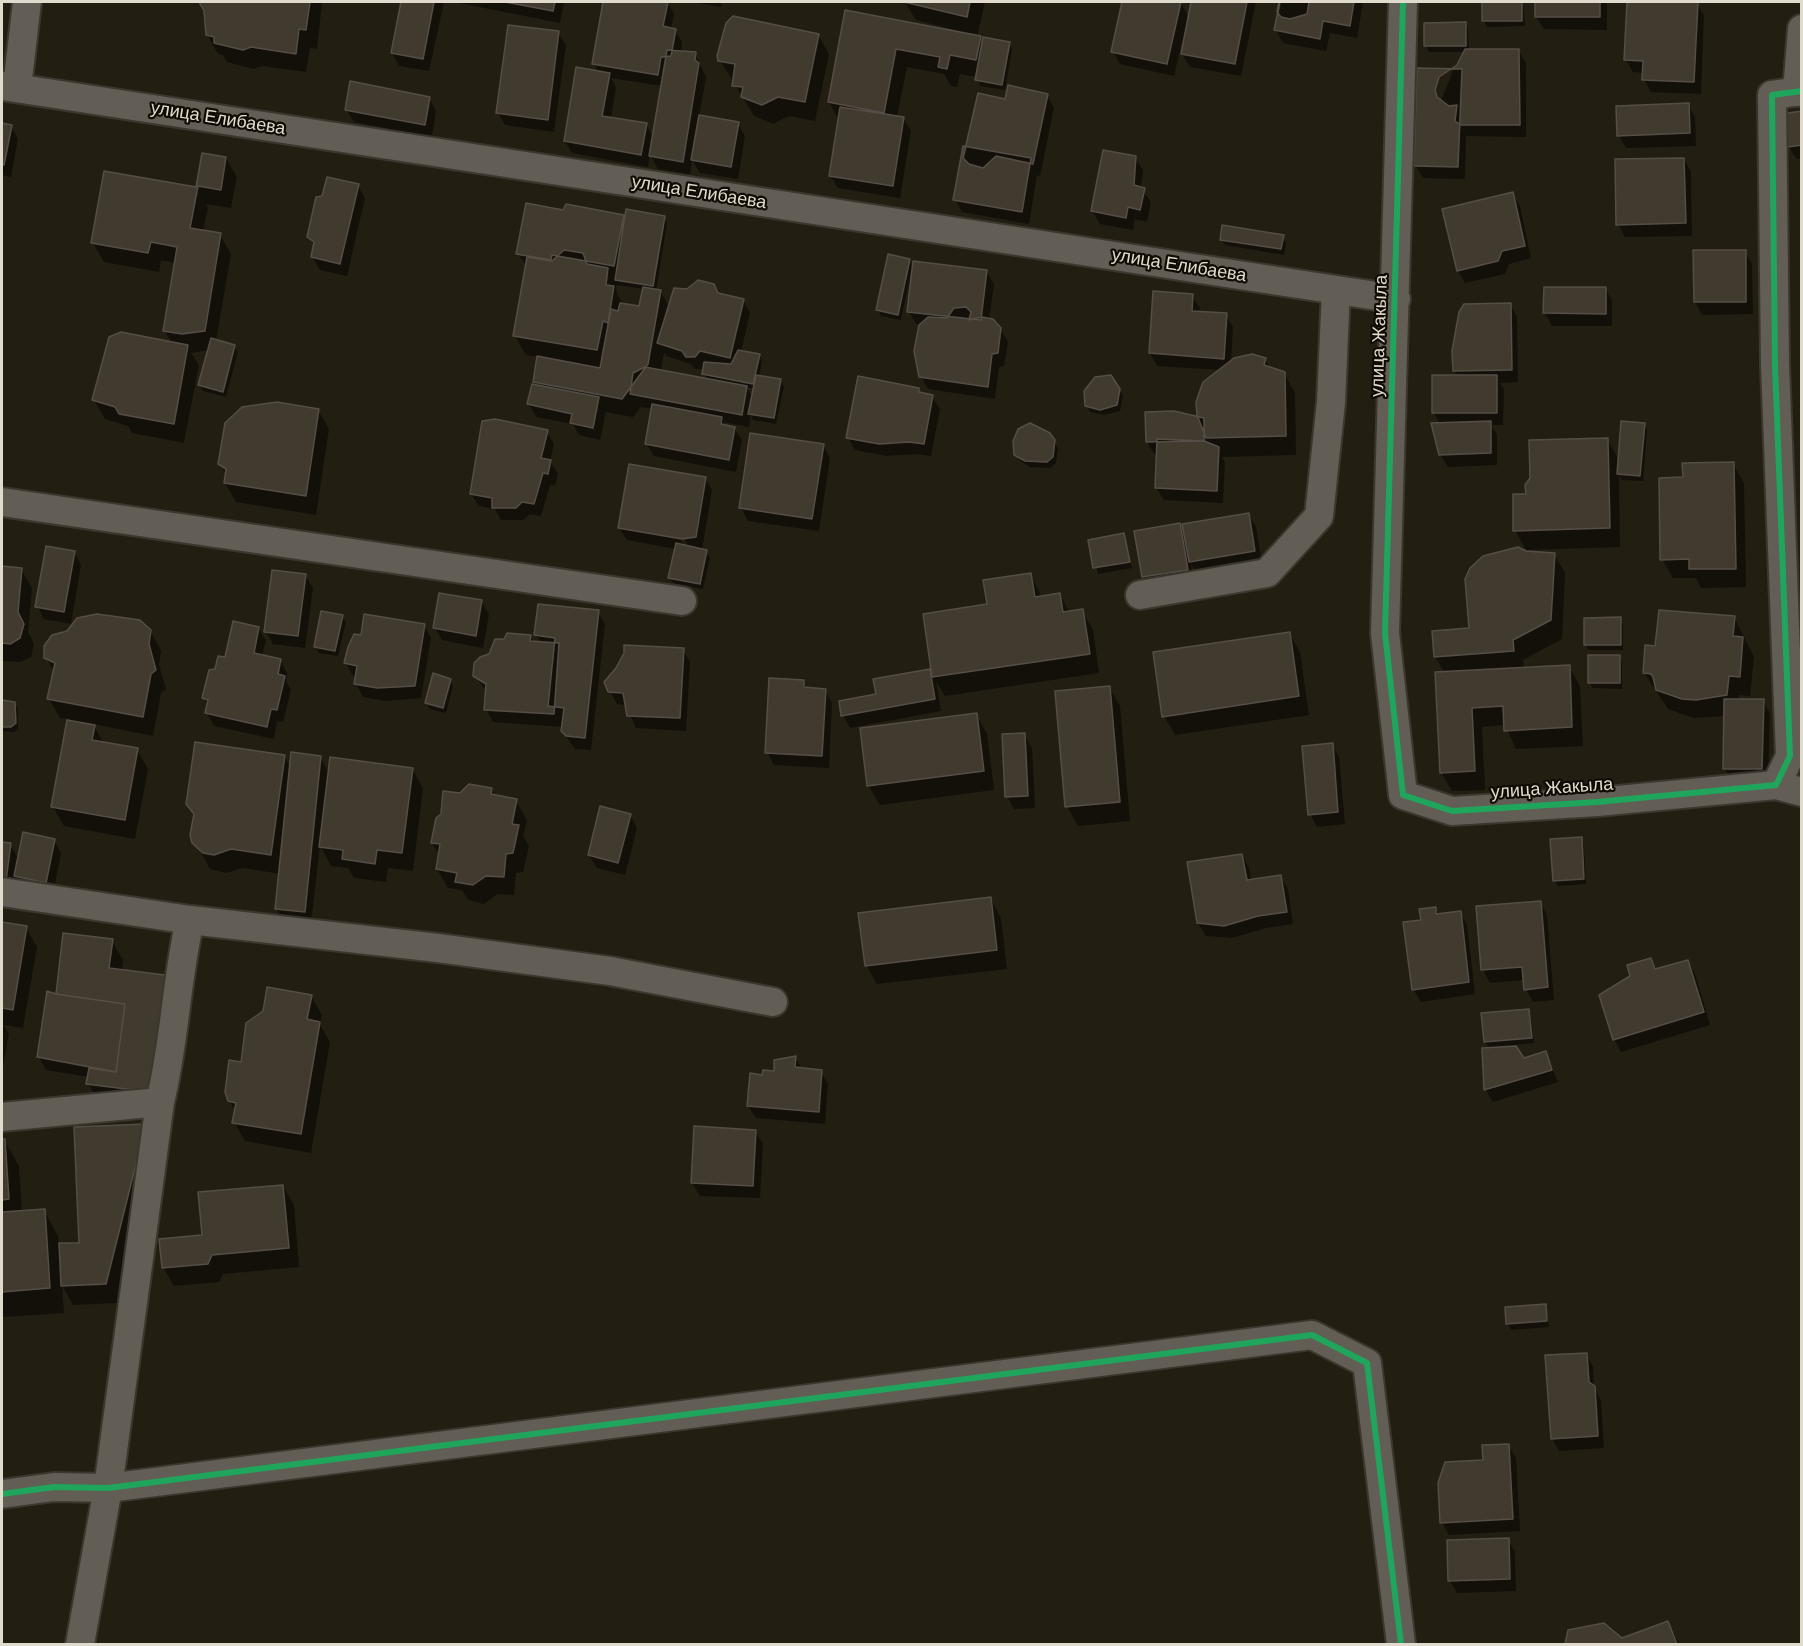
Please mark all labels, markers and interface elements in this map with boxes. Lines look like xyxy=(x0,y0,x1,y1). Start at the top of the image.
street label: улица Елибаева xyxy=(149,98,287,140)
street label: улица Елибаева xyxy=(630,172,768,214)
street label: улица Елибаева xyxy=(1110,245,1248,287)
street label: улица Жакыла xyxy=(1367,274,1393,398)
street label: улица Жакыла xyxy=(1490,774,1614,804)

